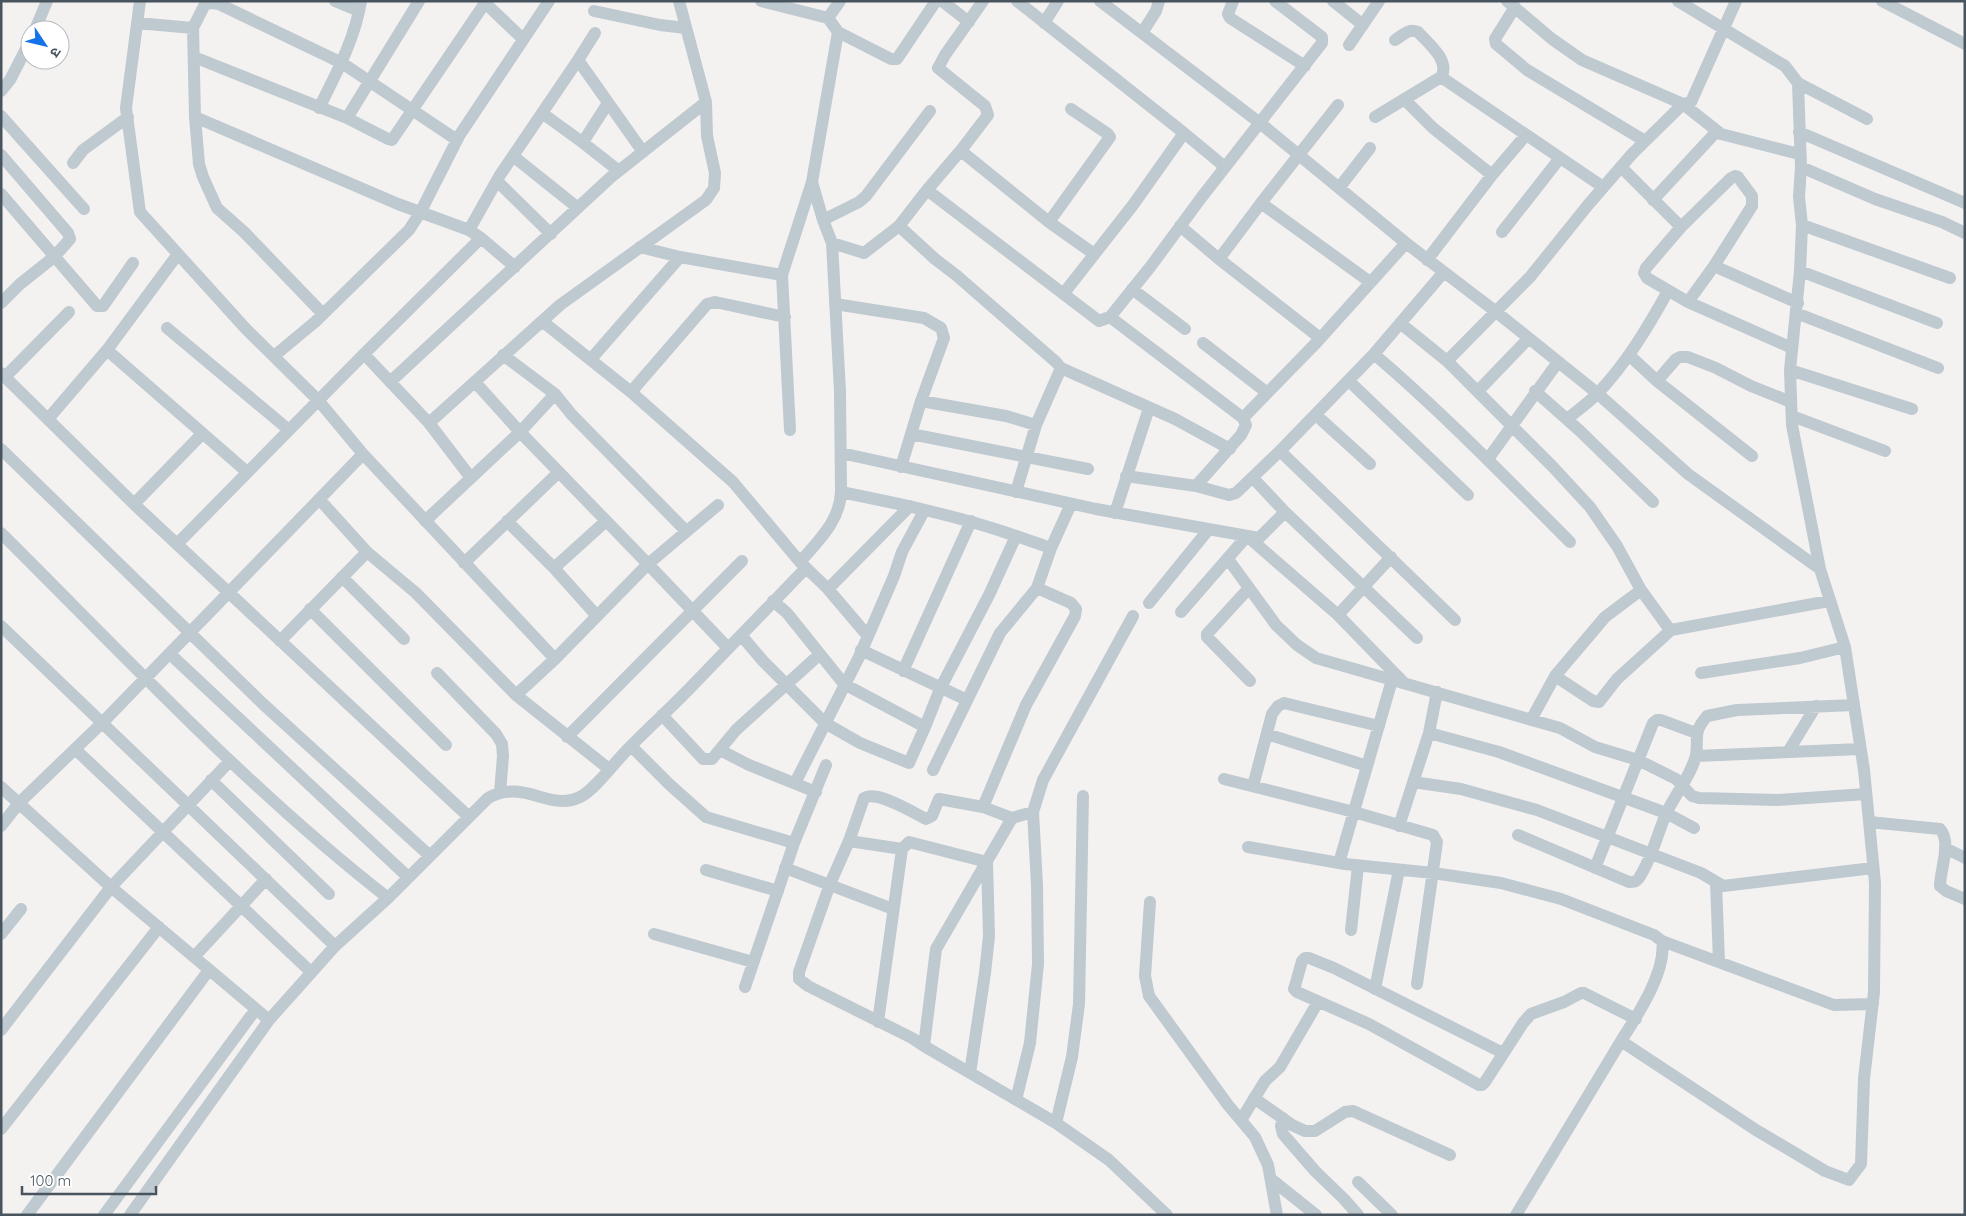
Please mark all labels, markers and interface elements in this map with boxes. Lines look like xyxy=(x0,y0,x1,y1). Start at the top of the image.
north arrow xyxy=(20,20,70,70)
text: उ xyxy=(45,44,65,62)
scale bar xyxy=(22,1164,156,1196)
text: 100 m xyxy=(30,1171,71,1190)

